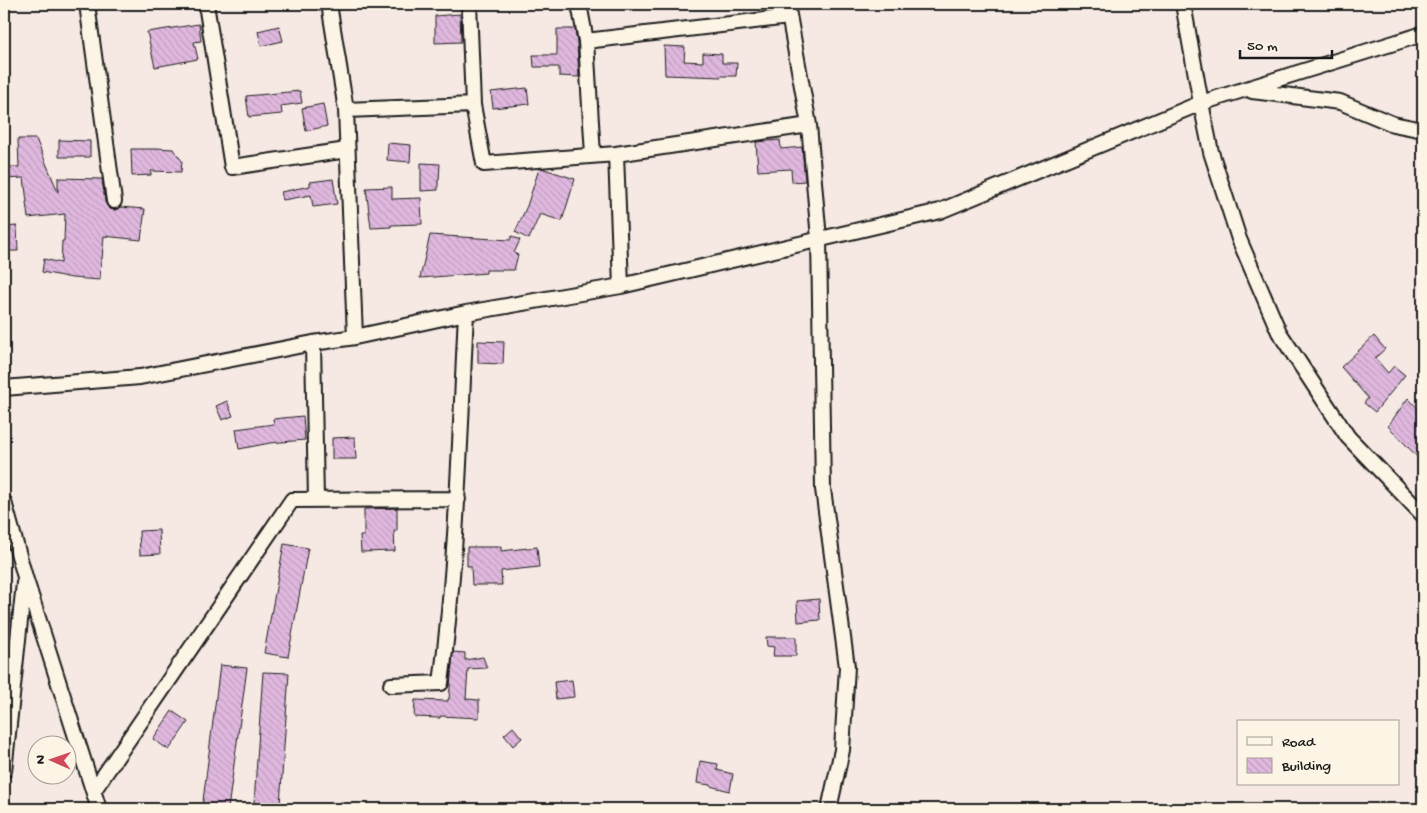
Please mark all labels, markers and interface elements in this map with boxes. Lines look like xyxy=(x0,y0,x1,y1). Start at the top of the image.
scale bar xyxy=(1240,28,1332,60)
text: 50 m xyxy=(1247,38,1278,56)
legend xyxy=(1237,720,1400,786)
text: Road xyxy=(1282,734,1316,752)
north arrow xyxy=(28,736,78,786)
text: N xyxy=(33,755,50,764)
text: Building xyxy=(1281,758,1331,776)

